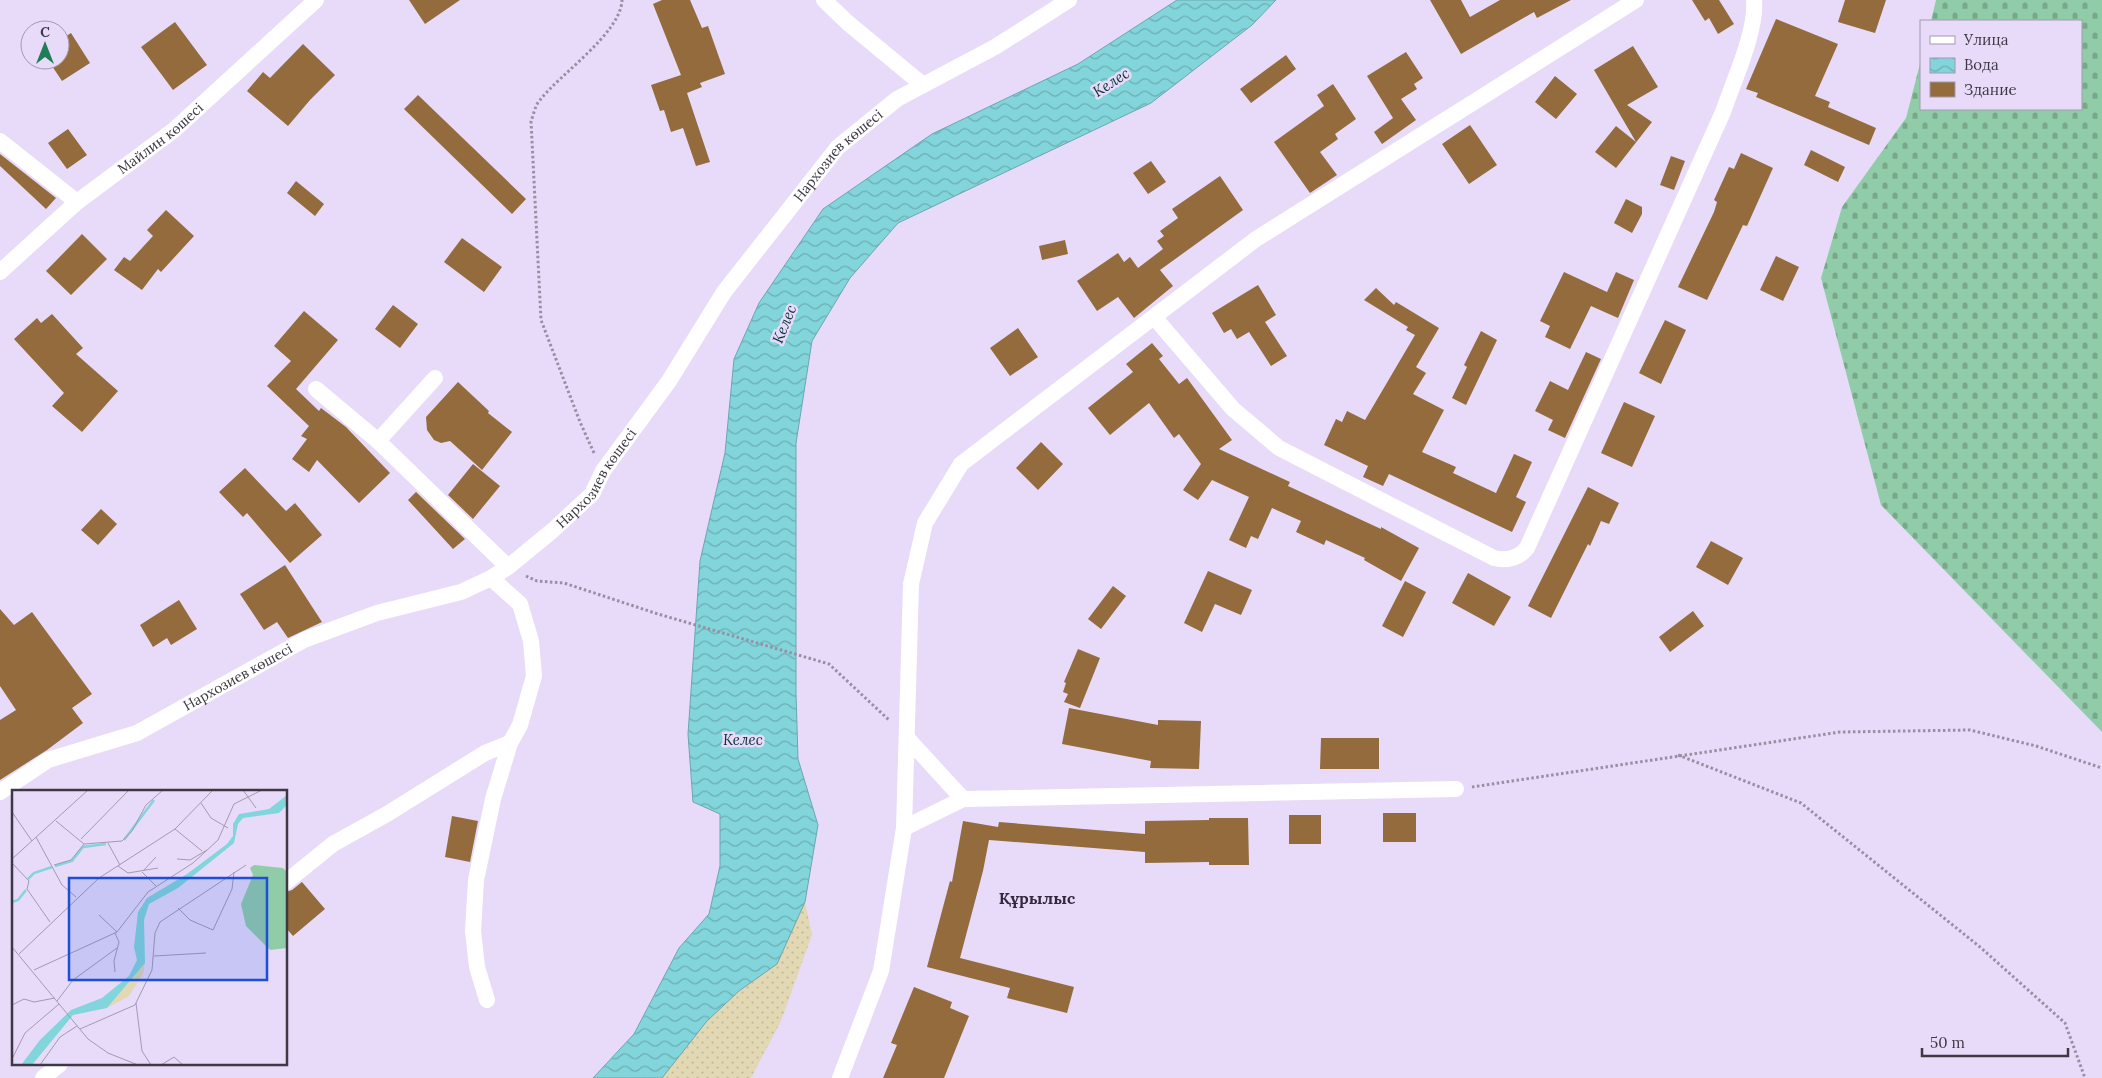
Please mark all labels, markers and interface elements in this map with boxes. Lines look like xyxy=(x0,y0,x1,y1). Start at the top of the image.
north arrow xyxy=(20,20,70,70)
legend xyxy=(1920,20,2082,110)
text: С xyxy=(40,23,50,41)
text: Улица xyxy=(1963,30,2009,49)
text: Вода xyxy=(1964,55,1999,74)
water label: Келес xyxy=(1089,63,1133,101)
text: Здание xyxy=(1964,80,2017,99)
street label: Майлин көшесі xyxy=(114,99,207,178)
street label: Нархозиев көшесі xyxy=(789,105,886,205)
water label: Келес xyxy=(768,302,800,346)
street label: Нархозиев көшесі xyxy=(552,425,640,532)
street label: Нархозиев көшесі xyxy=(180,639,295,714)
water label: Келес xyxy=(723,730,763,749)
inset map xyxy=(12,790,288,1066)
district label: Құрылыс xyxy=(999,888,1076,908)
scale bar xyxy=(1922,1026,2068,1058)
text: 50 m xyxy=(1930,1033,1965,1052)

